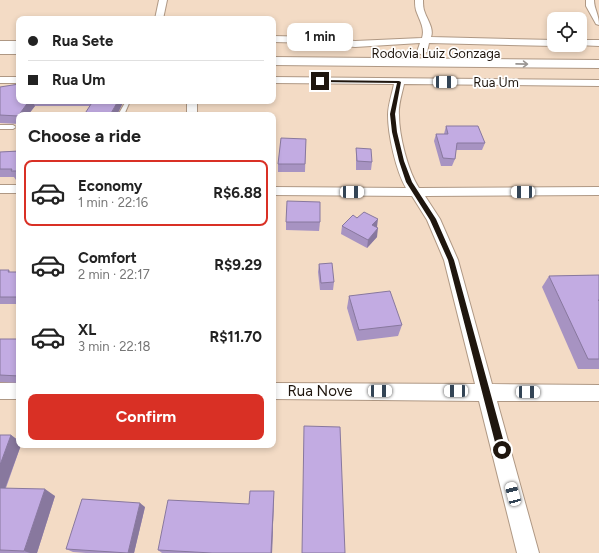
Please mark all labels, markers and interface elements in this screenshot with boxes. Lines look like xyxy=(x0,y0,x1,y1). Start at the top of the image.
map controls xyxy=(547,12,587,52)
button: locate xyxy=(547,12,587,52)
callout: 1 min xyxy=(287,23,353,51)
text: 1 min xyxy=(305,29,335,44)
text: Rua Sete xyxy=(52,32,113,50)
street label: Rodovia Luiz Gonzaga xyxy=(372,46,500,61)
one-way arrow xyxy=(515,60,528,67)
text: Rua Um xyxy=(52,71,105,89)
route end xyxy=(311,72,329,90)
street label: Rua Um xyxy=(473,75,519,90)
car xyxy=(433,76,457,88)
text: Choose a ride xyxy=(28,125,141,147)
icon: car xyxy=(30,175,66,211)
text: Economy xyxy=(78,177,143,195)
text: R$6.88 xyxy=(213,184,262,202)
car xyxy=(340,186,364,198)
car xyxy=(511,186,535,198)
text: 1 min · 22:16 xyxy=(78,195,148,210)
icon: car xyxy=(30,247,66,283)
text: Comfort xyxy=(78,249,137,267)
text: R$9.29 xyxy=(214,256,262,274)
text: 2 min · 22:17 xyxy=(78,267,150,282)
icon: car xyxy=(30,319,66,355)
text: XL xyxy=(78,321,96,339)
text: R$11.70 xyxy=(210,328,262,346)
text: 3 min · 22:18 xyxy=(78,339,151,354)
street label: Rua Nove xyxy=(287,382,353,400)
car xyxy=(368,385,392,397)
car xyxy=(444,385,468,397)
car xyxy=(516,386,540,398)
button: Confirm xyxy=(28,394,264,440)
route start xyxy=(493,441,511,459)
car xyxy=(504,481,522,507)

